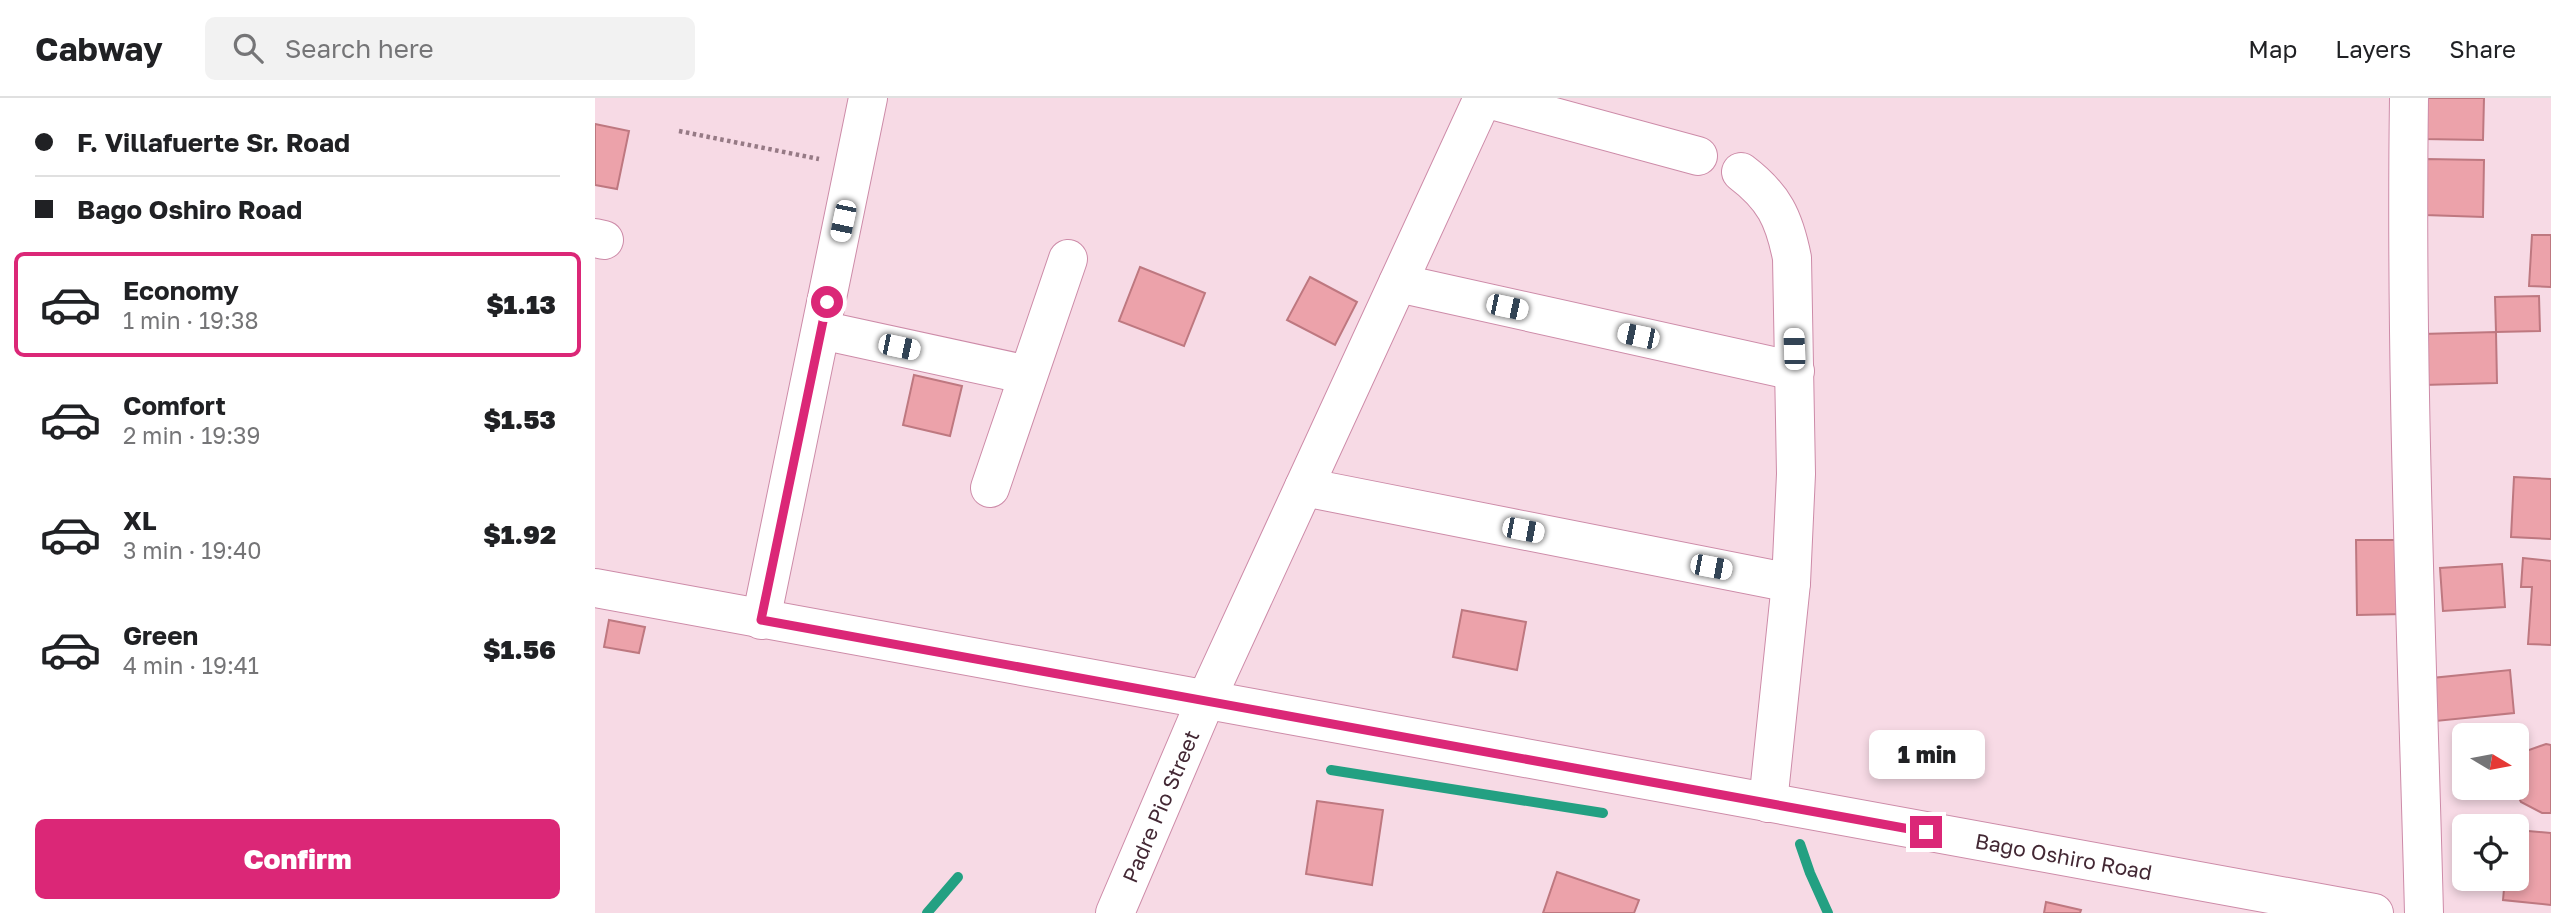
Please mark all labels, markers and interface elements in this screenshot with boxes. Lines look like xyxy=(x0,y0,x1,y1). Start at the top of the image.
search box xyxy=(205,17,695,80)
text: Cabway xyxy=(35,29,163,68)
icon: search xyxy=(229,29,267,67)
text: Search here xyxy=(285,33,434,64)
text: Map xyxy=(2248,34,2297,63)
text: Layers xyxy=(2335,34,2411,63)
text: Share xyxy=(2449,34,2516,63)
text: F. Villafuerte Sr. Road xyxy=(77,127,350,158)
text: Bago Oshiro Road xyxy=(77,194,302,225)
car xyxy=(829,198,858,244)
icon: car xyxy=(39,273,102,336)
text: Economy xyxy=(123,275,239,306)
route start xyxy=(811,286,843,318)
text: $1.13 xyxy=(486,289,556,320)
car xyxy=(1485,292,1530,322)
text: 1 min · 19:38 xyxy=(123,306,258,334)
car xyxy=(1616,321,1661,351)
car xyxy=(1783,328,1806,370)
car xyxy=(877,332,922,362)
icon: car xyxy=(39,388,102,451)
text: Comfort xyxy=(123,390,226,421)
text: $1.53 xyxy=(484,404,556,435)
text: 2 min · 19:39 xyxy=(123,421,261,449)
icon: car xyxy=(39,503,102,566)
text: XL xyxy=(123,505,157,536)
car xyxy=(1501,516,1546,544)
text: $1.92 xyxy=(483,519,556,550)
text: 3 min · 19:40 xyxy=(123,536,262,564)
car xyxy=(1689,553,1734,581)
icon: car xyxy=(39,618,102,681)
text: Green xyxy=(123,620,198,651)
text: $1.56 xyxy=(483,634,556,665)
text: 4 min · 19:41 xyxy=(123,651,259,679)
north arrow xyxy=(2452,723,2529,800)
map controls xyxy=(2452,723,2529,891)
street label: Padre Pio Street xyxy=(1117,726,1204,886)
callout: 1 min xyxy=(1868,730,1984,780)
text: 1 min xyxy=(1898,740,1956,768)
button: locate xyxy=(2452,814,2529,891)
route end xyxy=(1910,816,1942,848)
button: Confirm xyxy=(35,819,560,899)
street label: Bago Oshiro Road xyxy=(1973,827,2154,885)

